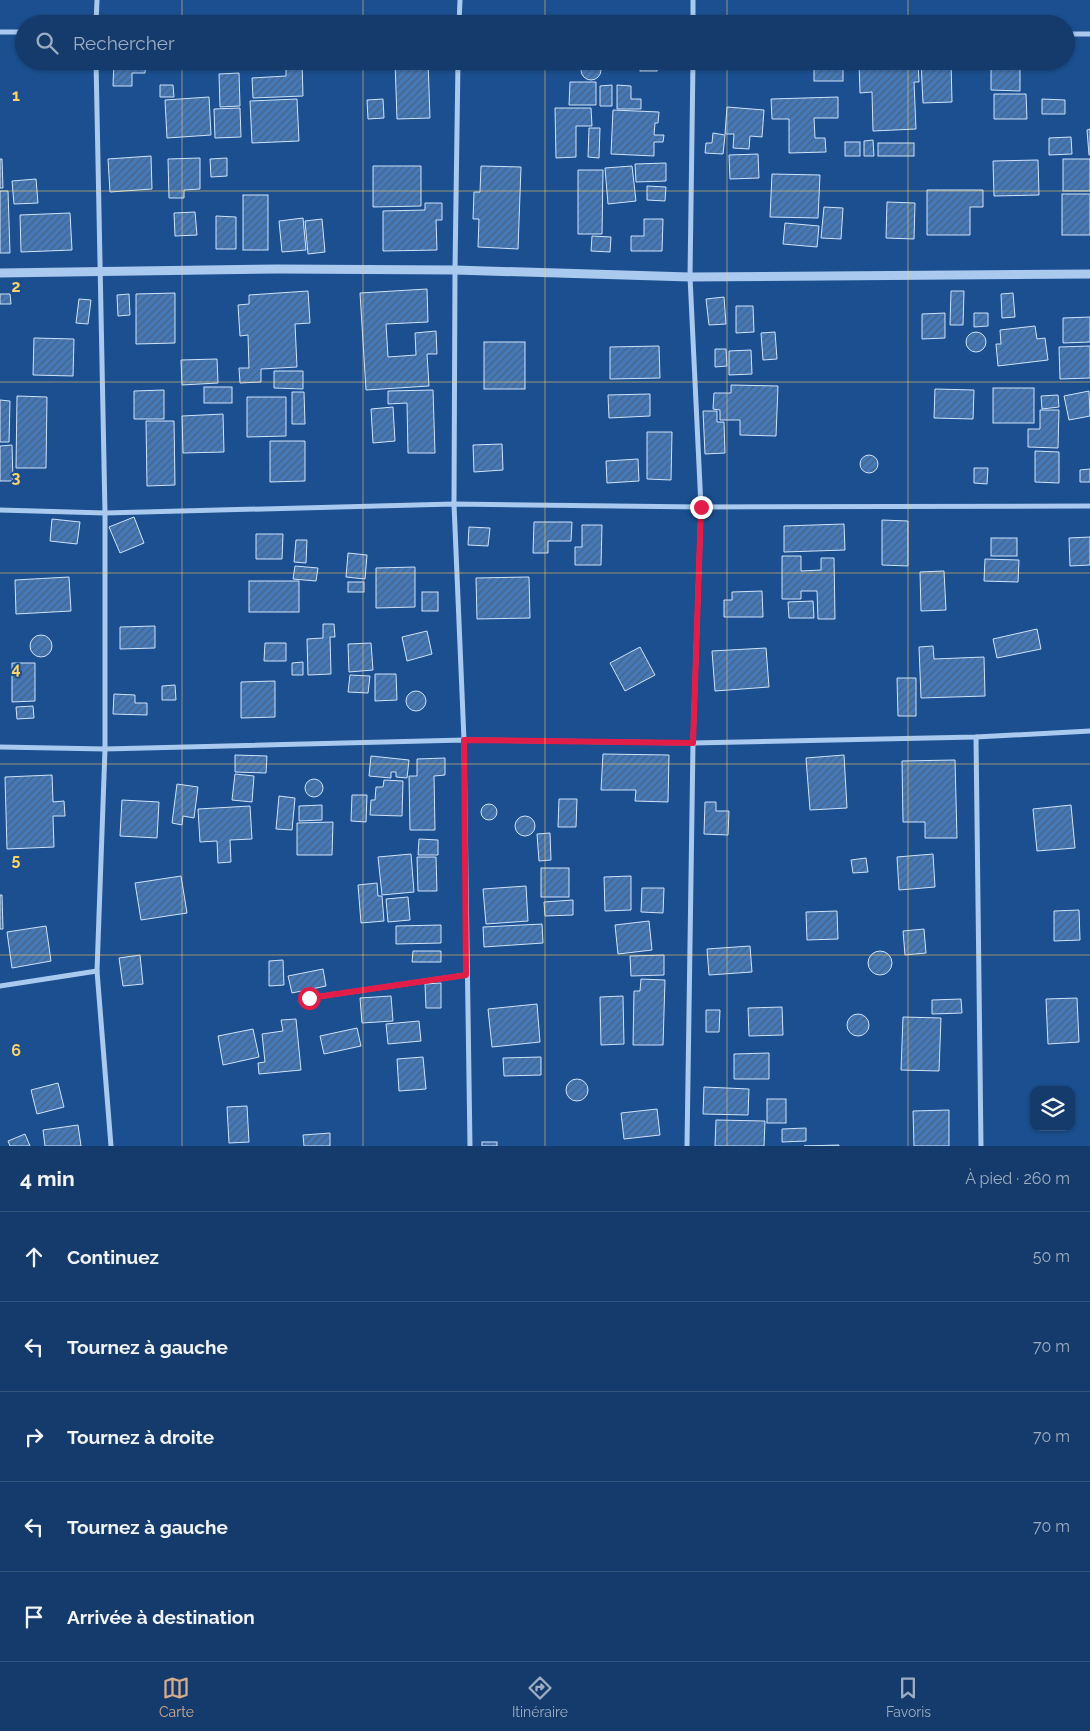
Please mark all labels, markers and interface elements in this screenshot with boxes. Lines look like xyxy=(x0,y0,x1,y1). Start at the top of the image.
search box xyxy=(15,15,1075,70)
icon: search xyxy=(33,29,61,57)
text: Rechercher xyxy=(73,32,175,54)
text: 1 xyxy=(12,86,20,105)
text: 2 xyxy=(11,277,21,296)
text: 3 xyxy=(12,468,21,487)
route end xyxy=(690,496,713,519)
text: 4 xyxy=(11,659,21,678)
text: 5 xyxy=(12,850,21,869)
route start xyxy=(298,987,321,1010)
text: 6 xyxy=(11,1041,21,1060)
map controls xyxy=(1030,1086,1075,1131)
button: layers xyxy=(1030,1086,1075,1131)
text: 4 min xyxy=(20,1166,75,1191)
text: À pied · 260 m xyxy=(965,1169,1070,1188)
icon: ahead xyxy=(20,1243,48,1271)
text: Continuez xyxy=(67,1246,159,1268)
text: 50 m xyxy=(1033,1247,1070,1266)
icon: left xyxy=(20,1333,48,1361)
text: Tournez à gauche xyxy=(67,1336,228,1358)
text: 70 m xyxy=(1033,1337,1070,1356)
icon: right xyxy=(20,1423,48,1451)
text: Tournez à droite xyxy=(67,1426,214,1448)
text: 70 m xyxy=(1033,1427,1070,1446)
icon: left xyxy=(20,1513,48,1541)
text: Tournez à gauche xyxy=(67,1516,228,1538)
text: 70 m xyxy=(1033,1517,1070,1536)
icon: arrive xyxy=(20,1603,48,1631)
text: Arrivée à destination xyxy=(67,1606,255,1628)
tab: Carte xyxy=(159,1674,194,1720)
tab: Itinéraire xyxy=(512,1674,568,1720)
tab: Favoris xyxy=(886,1674,931,1720)

